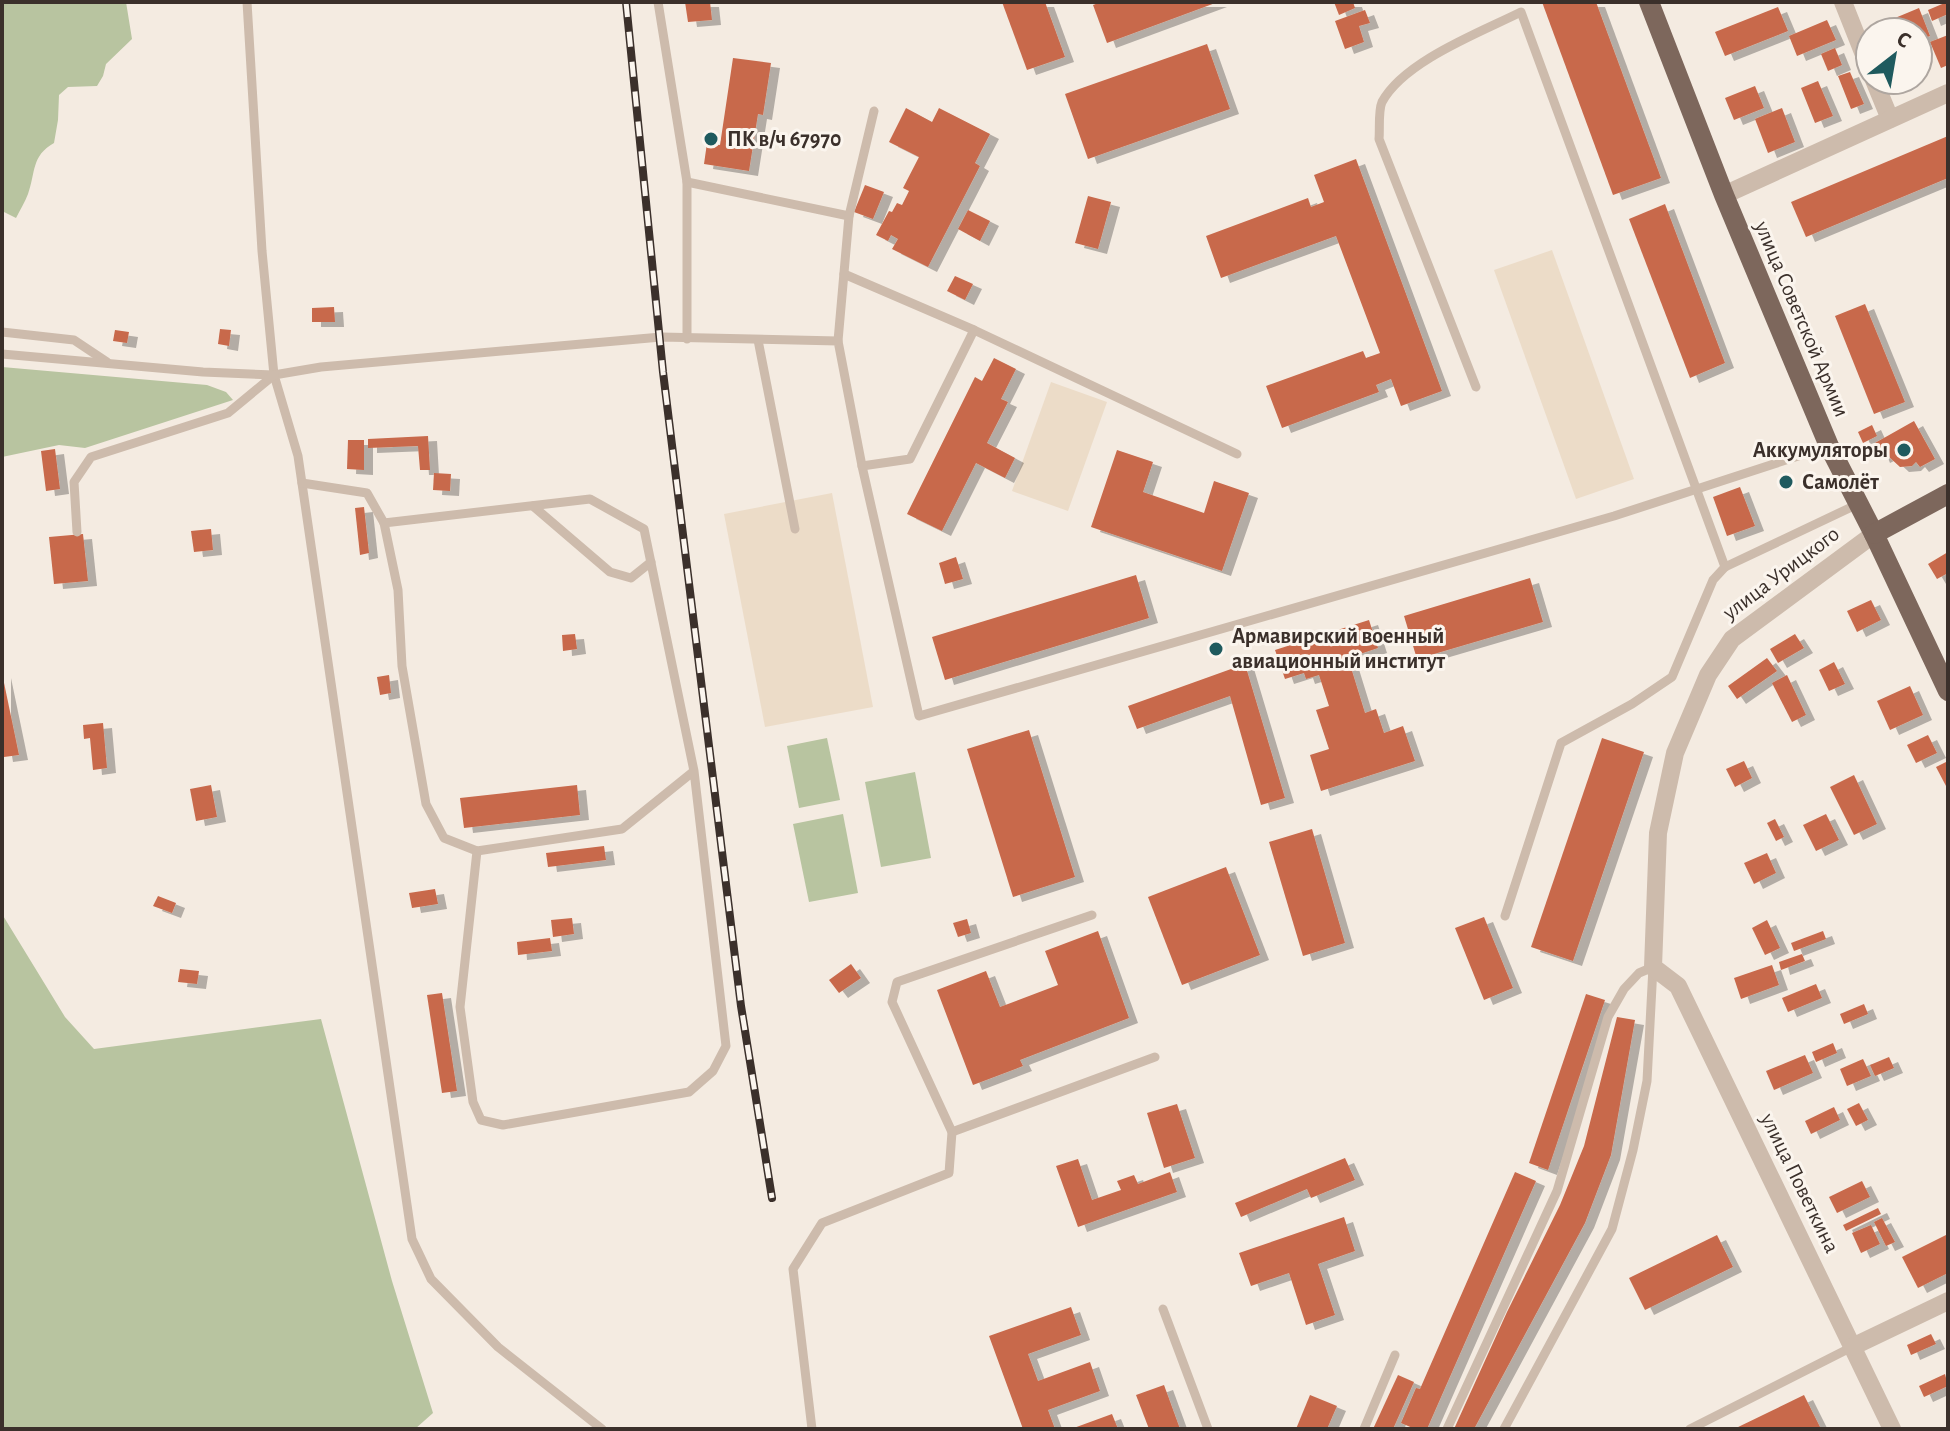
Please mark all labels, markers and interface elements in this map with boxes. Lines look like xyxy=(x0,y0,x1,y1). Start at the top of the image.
north arrow xyxy=(1854,16,1934,96)
text: С xyxy=(1893,27,1915,52)
place label: ПК в/ч 67970 xyxy=(727,128,841,150)
marker: ПК в/ч 67970 xyxy=(702,130,720,148)
street label: улица Советской Армии xyxy=(1750,217,1853,420)
place label: Аккумуляторы xyxy=(1753,439,1888,462)
marker: Аккумуляторы xyxy=(1895,441,1913,459)
place label: Самолёт xyxy=(1802,471,1879,493)
marker: Самолёт xyxy=(1777,473,1795,491)
street label: улица Урицкого xyxy=(1718,522,1843,624)
place label: Армавирский военный авиационный институт xyxy=(1232,625,1446,673)
marker: Армавирский военный авиационный институт xyxy=(1207,640,1225,658)
street label: улица Поветкина xyxy=(1756,1109,1843,1256)

